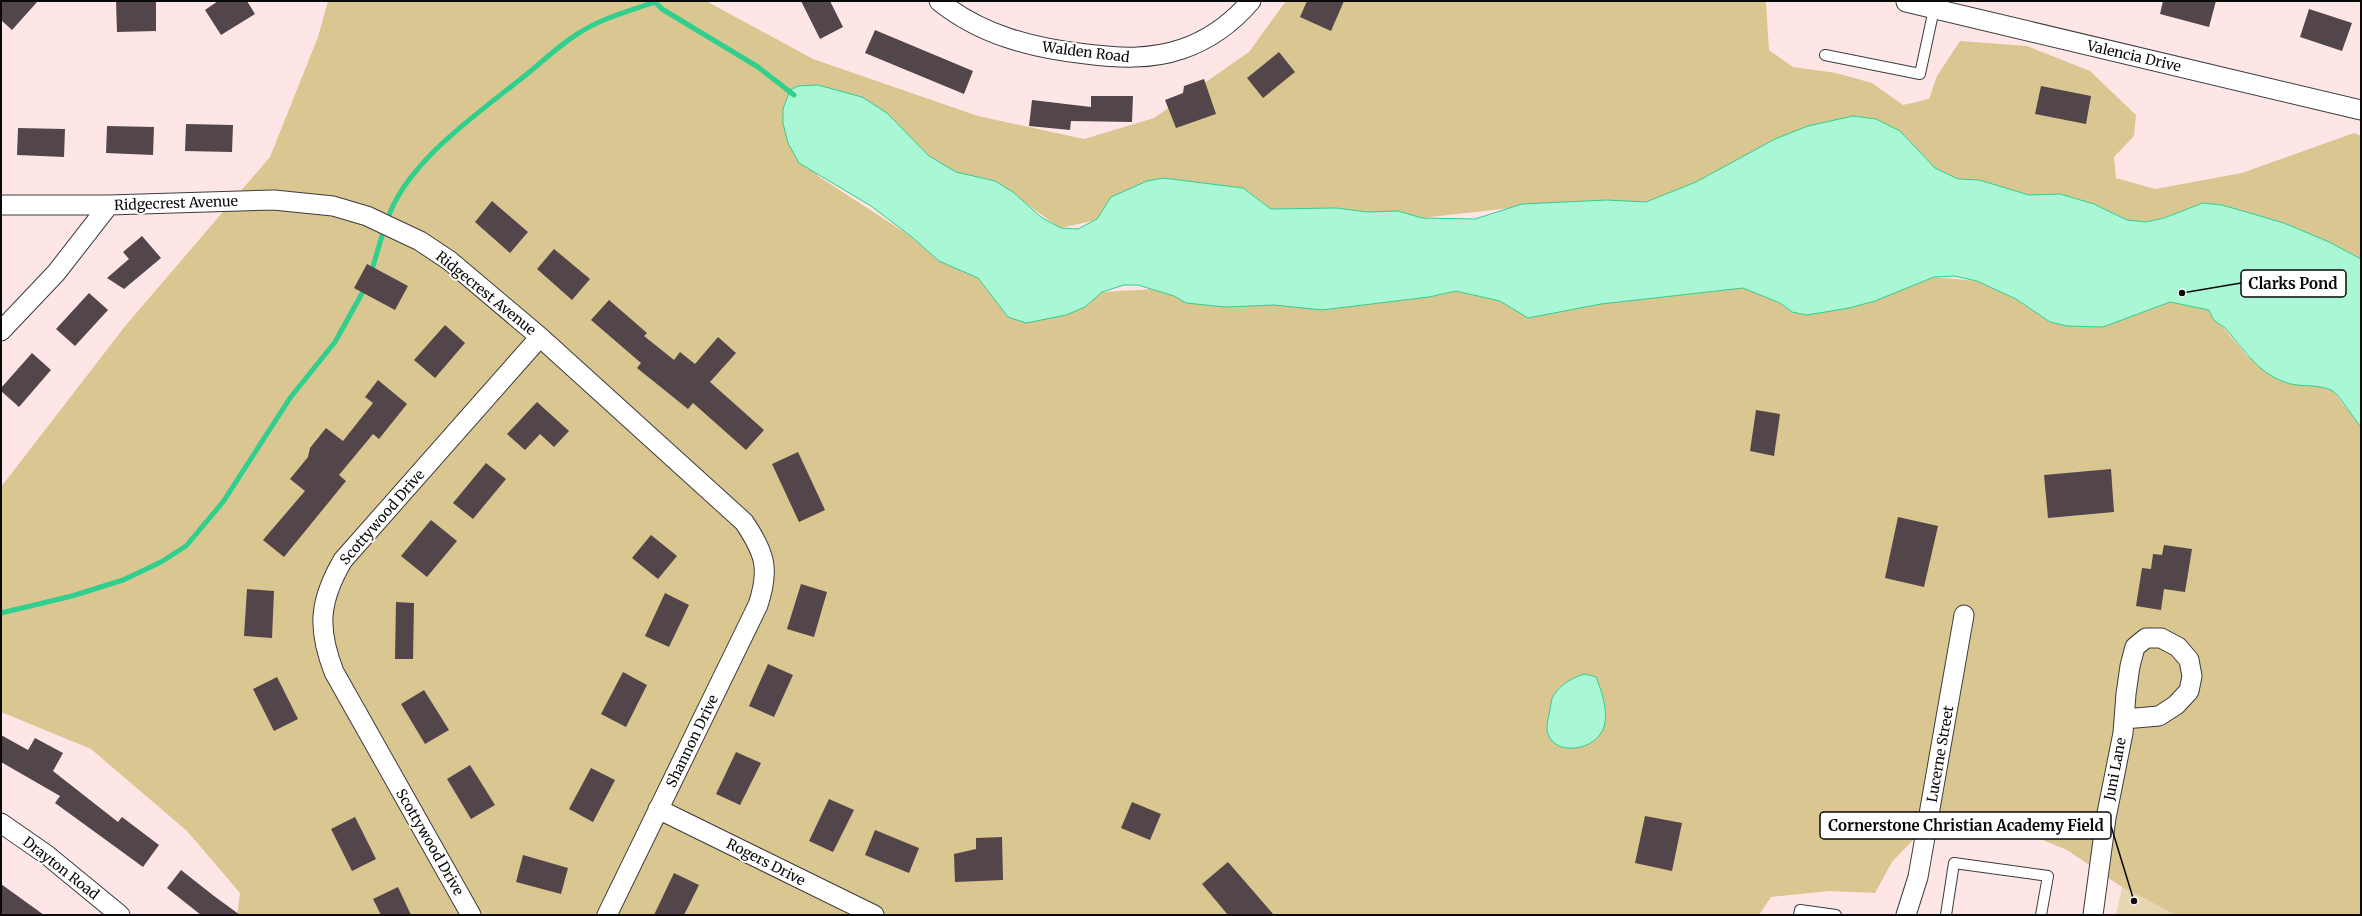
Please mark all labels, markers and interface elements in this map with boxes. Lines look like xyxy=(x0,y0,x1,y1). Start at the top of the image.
street label: Valencia Drive xyxy=(2084,36,2183,76)
street label: Walden Road xyxy=(1040,38,1131,66)
street label: Ridgecrest Avenue xyxy=(114,192,238,214)
street label: Ridgecrest Avenue xyxy=(432,247,540,339)
callout: Clarks Pond xyxy=(2241,270,2346,297)
text: Clarks Pond xyxy=(2249,274,2338,293)
street label: Scottywood Drive xyxy=(336,466,428,568)
street label: Shannon Drive xyxy=(662,692,722,790)
street label: Lucerne Street xyxy=(1923,704,1957,804)
street label: Juni Lane xyxy=(2100,736,2130,803)
street label: Scottywood Drive xyxy=(392,785,468,899)
callout: Cornerstone Christian Academy Field xyxy=(1820,812,2111,839)
text: Cornerstone Christian Academy Field xyxy=(1828,816,2104,835)
street label: Drayton Road xyxy=(19,833,103,904)
street label: Rogers Drive xyxy=(724,834,808,890)

